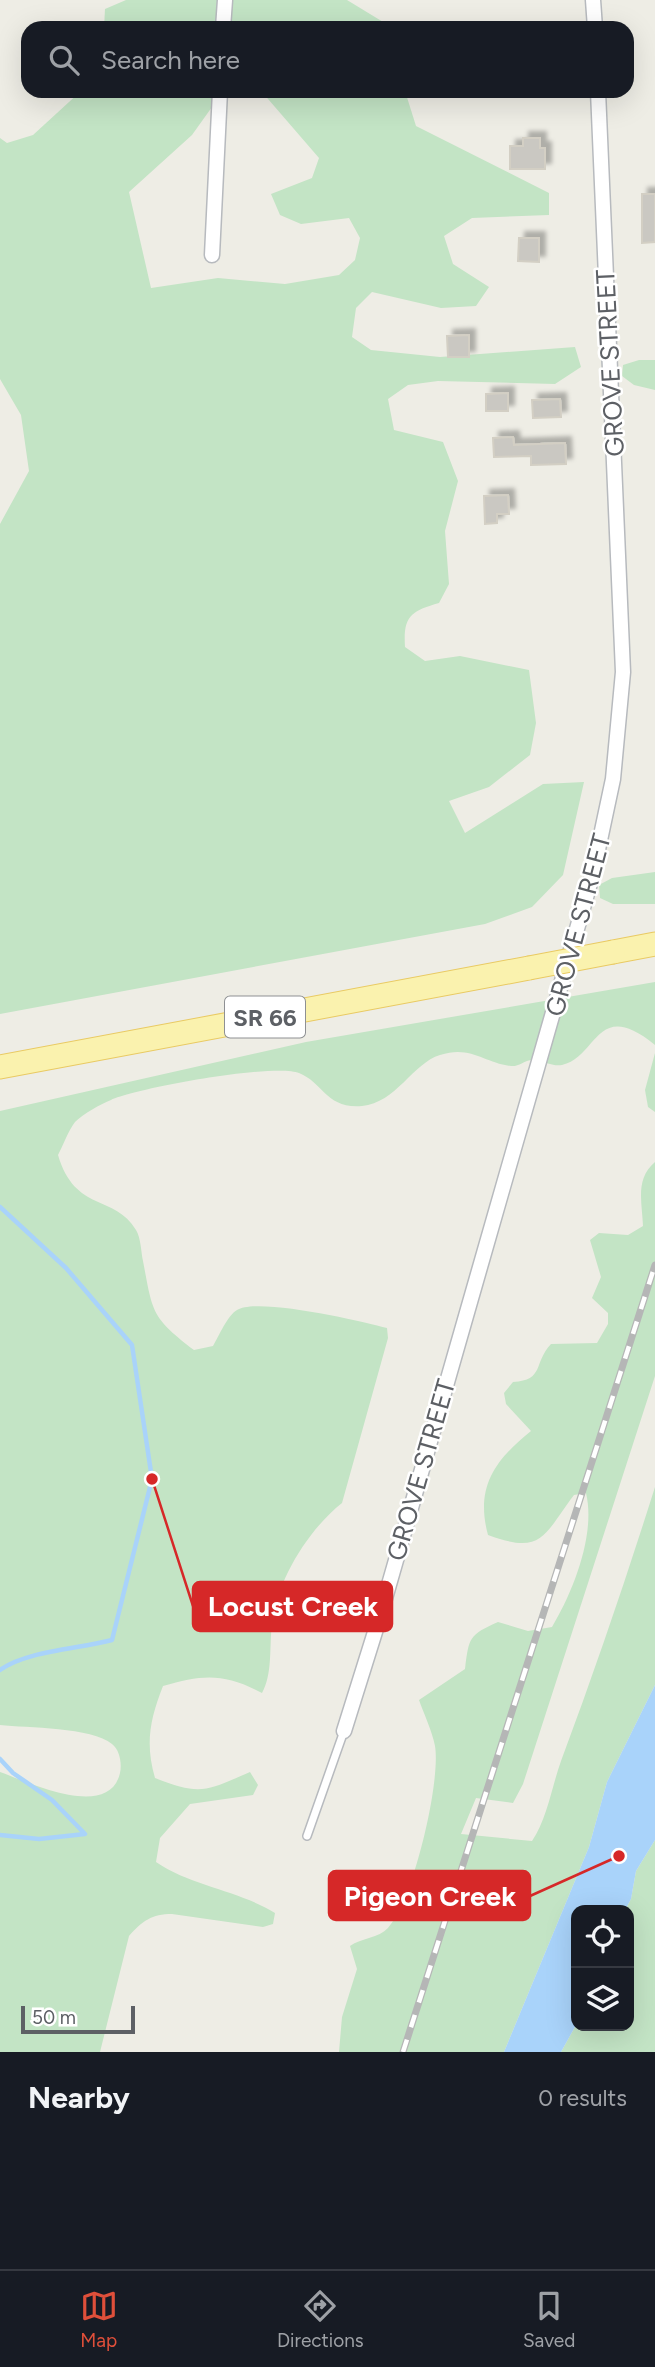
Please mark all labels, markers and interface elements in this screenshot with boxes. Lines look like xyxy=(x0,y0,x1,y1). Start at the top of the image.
search box xyxy=(21,21,634,98)
icon: search xyxy=(45,41,83,79)
text: Search here xyxy=(101,44,240,76)
street label: GROVE STREET xyxy=(589,268,631,457)
street label: GROVE STREET xyxy=(538,830,618,1020)
road number: SR 66 xyxy=(225,996,305,1037)
street label: GROVE STREET xyxy=(380,1375,462,1565)
callout: Locust Creek xyxy=(193,1582,392,1631)
text: Locust Creek xyxy=(208,1589,378,1623)
callout: Pigeon Creek xyxy=(329,1871,530,1920)
text: Pigeon Creek xyxy=(344,1879,516,1913)
map controls xyxy=(571,1905,634,2031)
button: locate xyxy=(571,1905,634,1968)
button: layers xyxy=(571,1968,634,2031)
scale bar xyxy=(21,2003,135,2035)
text: 50 m xyxy=(32,2006,76,2029)
text: Nearby xyxy=(28,2079,130,2116)
text: 0 results xyxy=(538,2084,627,2112)
tab: Map xyxy=(80,2287,118,2352)
tab: Directions xyxy=(277,2287,364,2352)
tab: Saved xyxy=(523,2287,575,2352)

